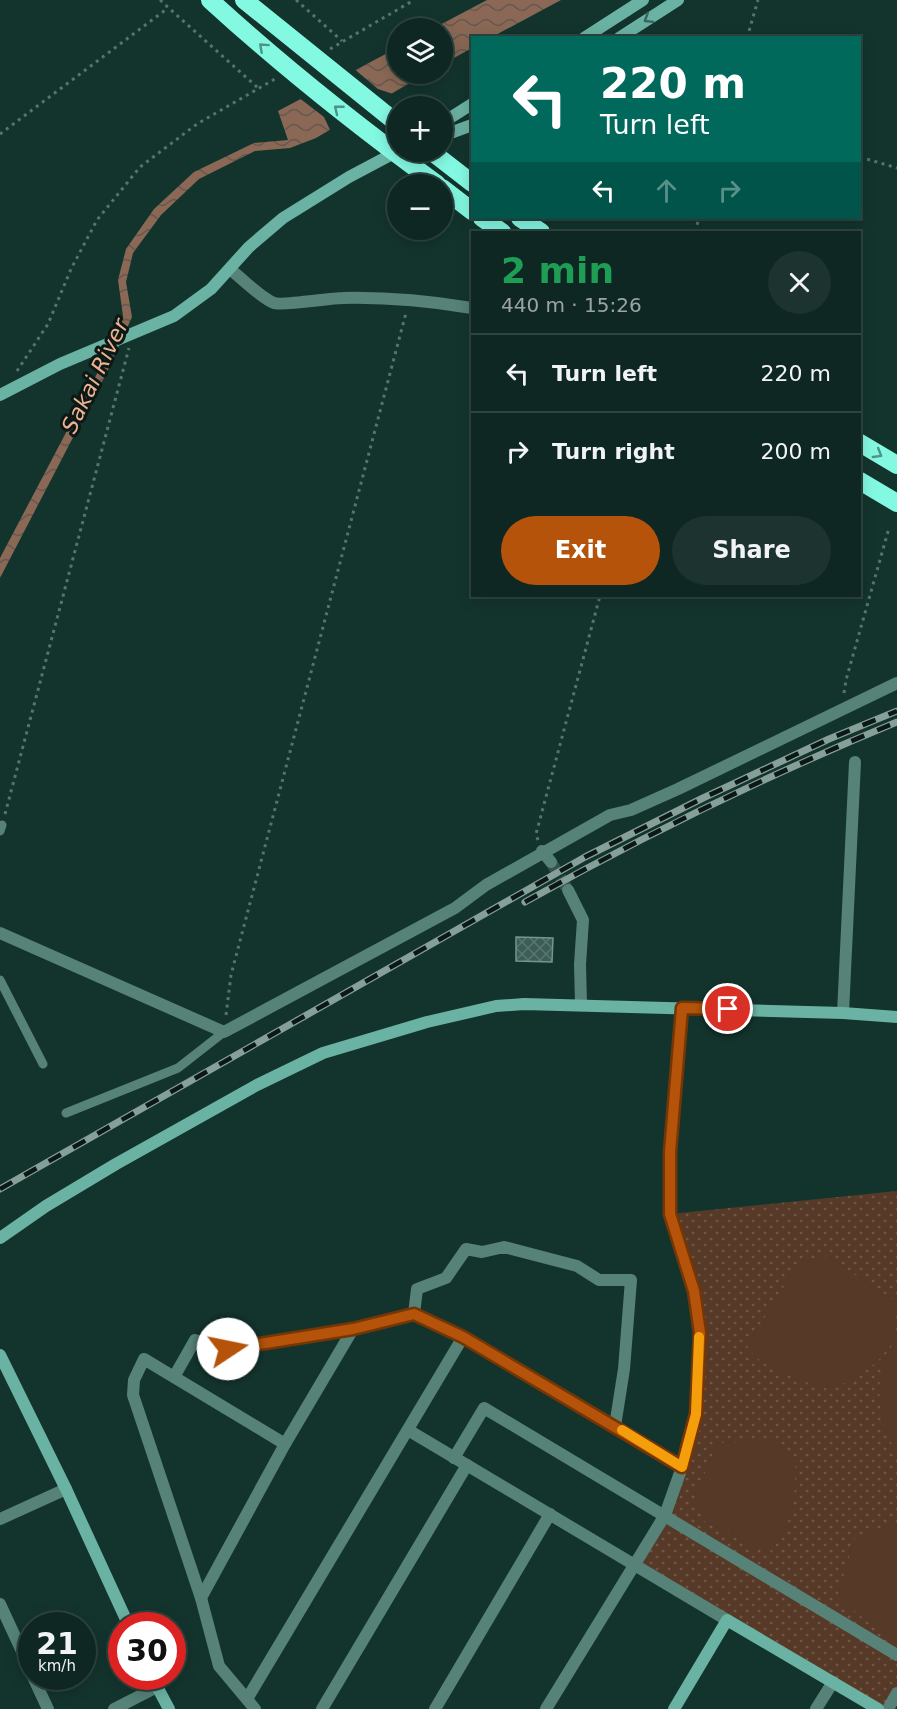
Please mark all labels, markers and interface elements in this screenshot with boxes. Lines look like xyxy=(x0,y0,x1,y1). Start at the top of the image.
one-way arrow xyxy=(644,11,655,22)
map controls xyxy=(387,18,453,240)
button: layers xyxy=(387,18,453,84)
one-way arrow xyxy=(260,43,270,54)
text: 220 m xyxy=(600,59,746,108)
icon: left xyxy=(501,60,579,138)
button: + xyxy=(387,96,453,162)
one-way arrow xyxy=(334,105,345,116)
text: Turn left xyxy=(600,109,710,140)
button: − xyxy=(387,174,453,240)
icon: left xyxy=(587,174,620,207)
icon: ahead xyxy=(650,174,683,207)
icon: right xyxy=(713,174,746,207)
text: 2 min xyxy=(501,250,614,291)
button: close xyxy=(768,251,831,314)
text: 440 m · 15:26 xyxy=(501,293,642,317)
water label: Sakai River xyxy=(57,313,134,437)
icon: left xyxy=(501,357,534,390)
text: Turn left xyxy=(552,361,657,386)
text: 220 m xyxy=(761,361,831,386)
icon: right xyxy=(501,435,534,468)
text: Turn right xyxy=(552,439,675,464)
text: 200 m xyxy=(761,439,831,464)
one-way arrow xyxy=(872,447,882,458)
button: Exit xyxy=(501,516,660,585)
button: Share xyxy=(672,516,831,585)
pin xyxy=(702,983,753,1034)
icon: arrive xyxy=(711,992,744,1025)
position arrow xyxy=(196,1317,260,1381)
speed limit sign: 30 xyxy=(108,1612,186,1690)
text: 21 xyxy=(36,1626,78,1661)
text: km/h xyxy=(38,1657,76,1675)

